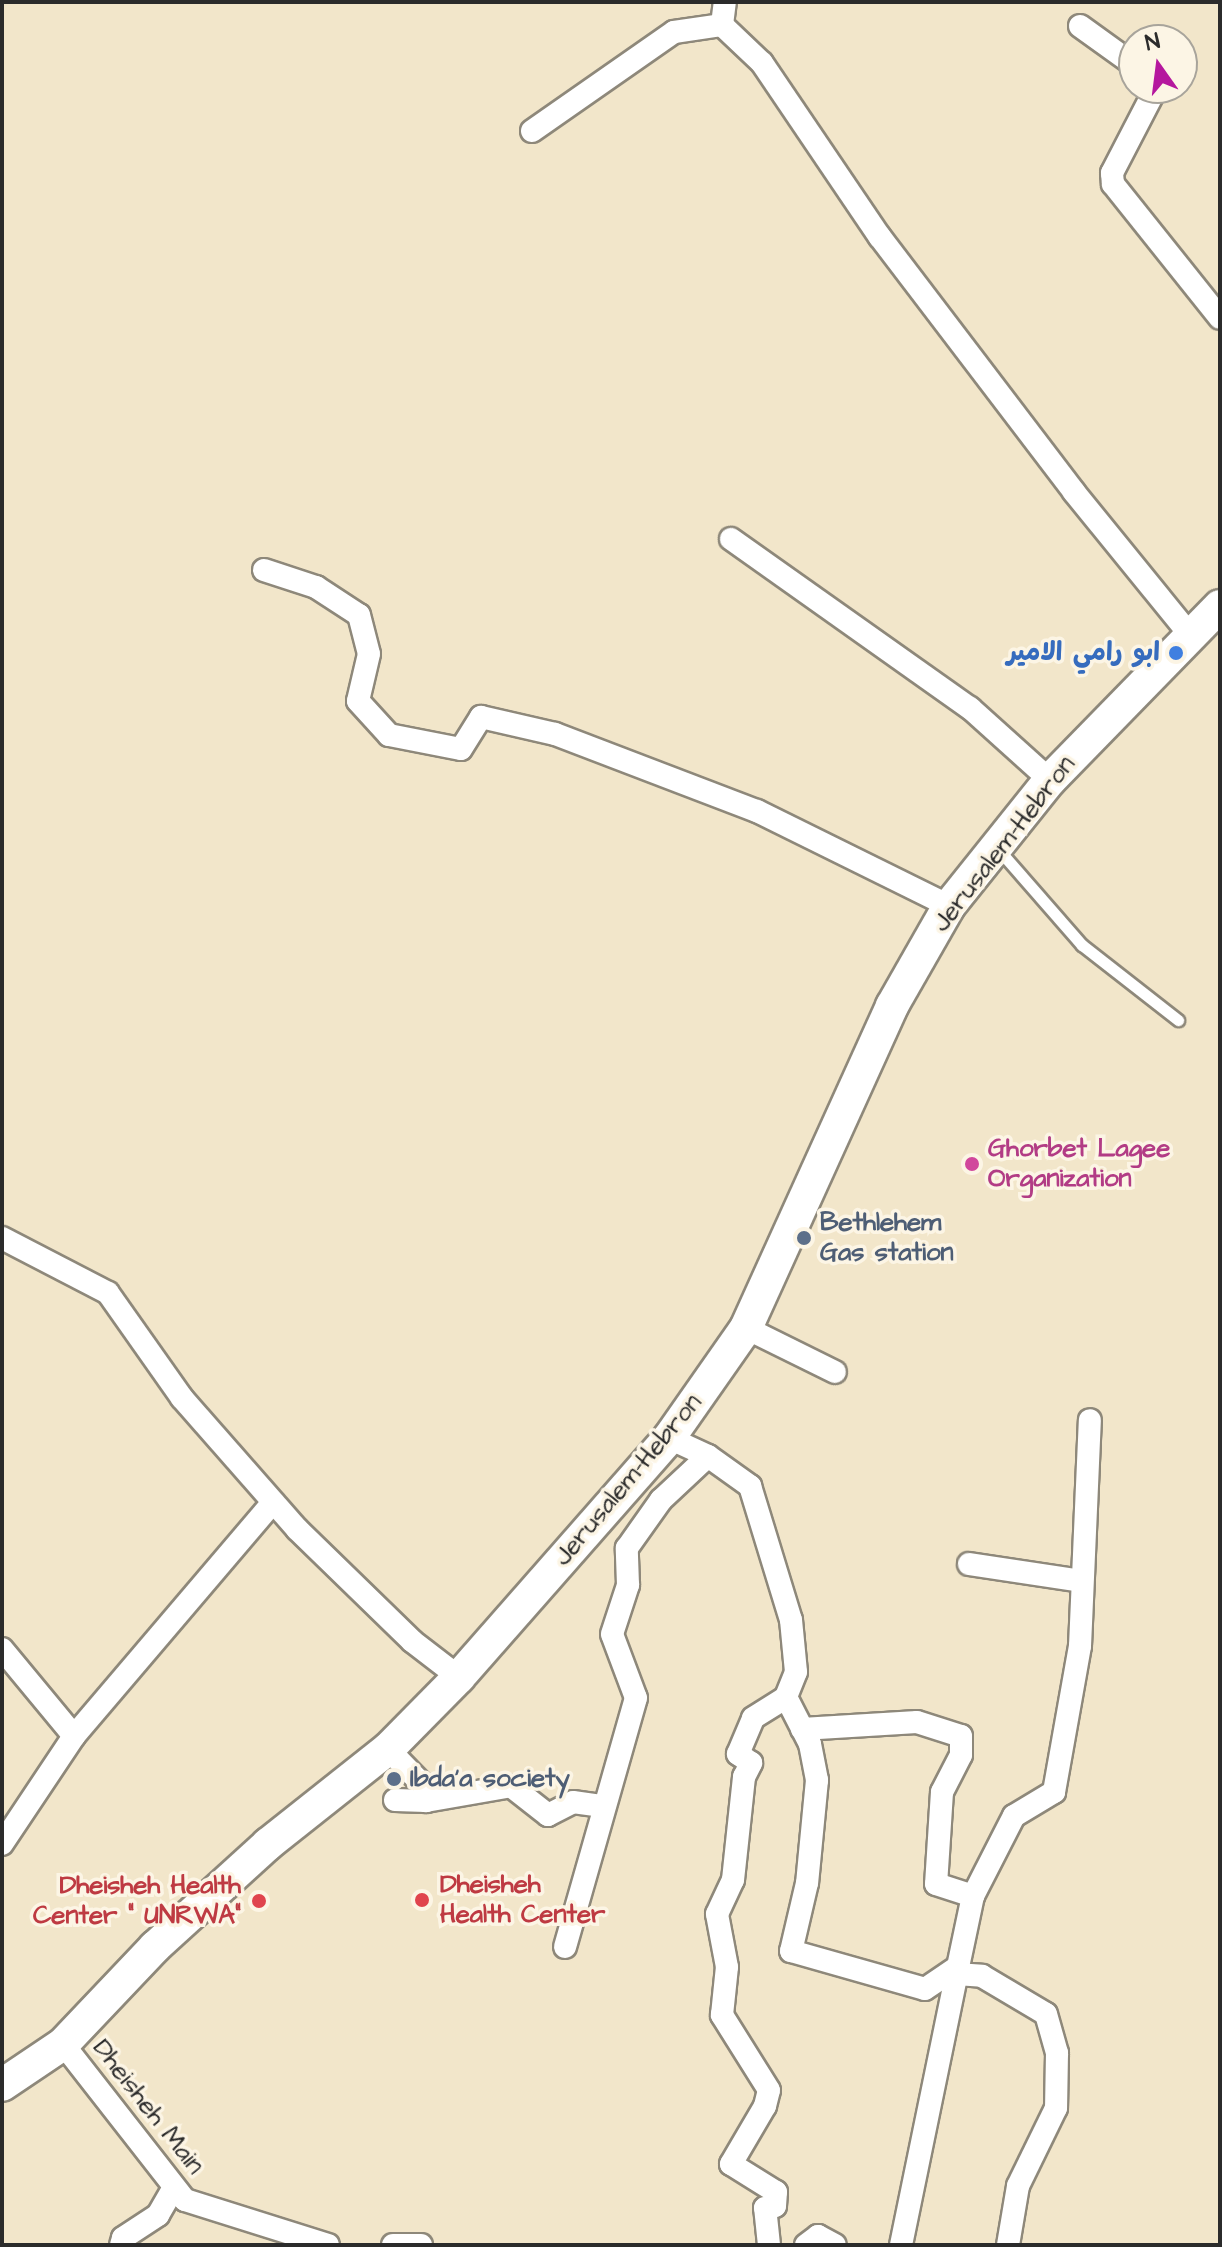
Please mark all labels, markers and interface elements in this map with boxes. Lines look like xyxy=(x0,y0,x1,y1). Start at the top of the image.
north arrow xyxy=(1118,24,1198,104)
text: N xyxy=(1142,25,1163,59)
place label: ابو رامي الامير xyxy=(1007,637,1160,669)
marker: ابو رامي الامير xyxy=(1167,644,1185,662)
street label: Jerusalem-Hebron xyxy=(926,750,1082,938)
place label: Ghorbet Lagee Organization xyxy=(988,1133,1170,1194)
marker: Ghorbet Lagee Organization xyxy=(963,1155,981,1173)
place label: Bethlehem Gas station xyxy=(820,1207,954,1268)
marker: Bethlehem Gas station xyxy=(795,1229,813,1247)
street label: Jerusalem-Hebron xyxy=(547,1388,709,1572)
place label: Ibda'a society xyxy=(410,1763,570,1795)
marker: Ibda'a society xyxy=(385,1770,403,1788)
place label: Dheisheh Health Center xyxy=(440,1869,605,1930)
place label: Dheisheh Health Center " UNRWA" xyxy=(33,1870,241,1932)
marker: Dheisheh Health Center xyxy=(411,1889,433,1911)
marker: Dheisheh Health Center " UNRWA" xyxy=(248,1890,270,1912)
street label: Dheisheh Main xyxy=(86,2033,210,2181)

